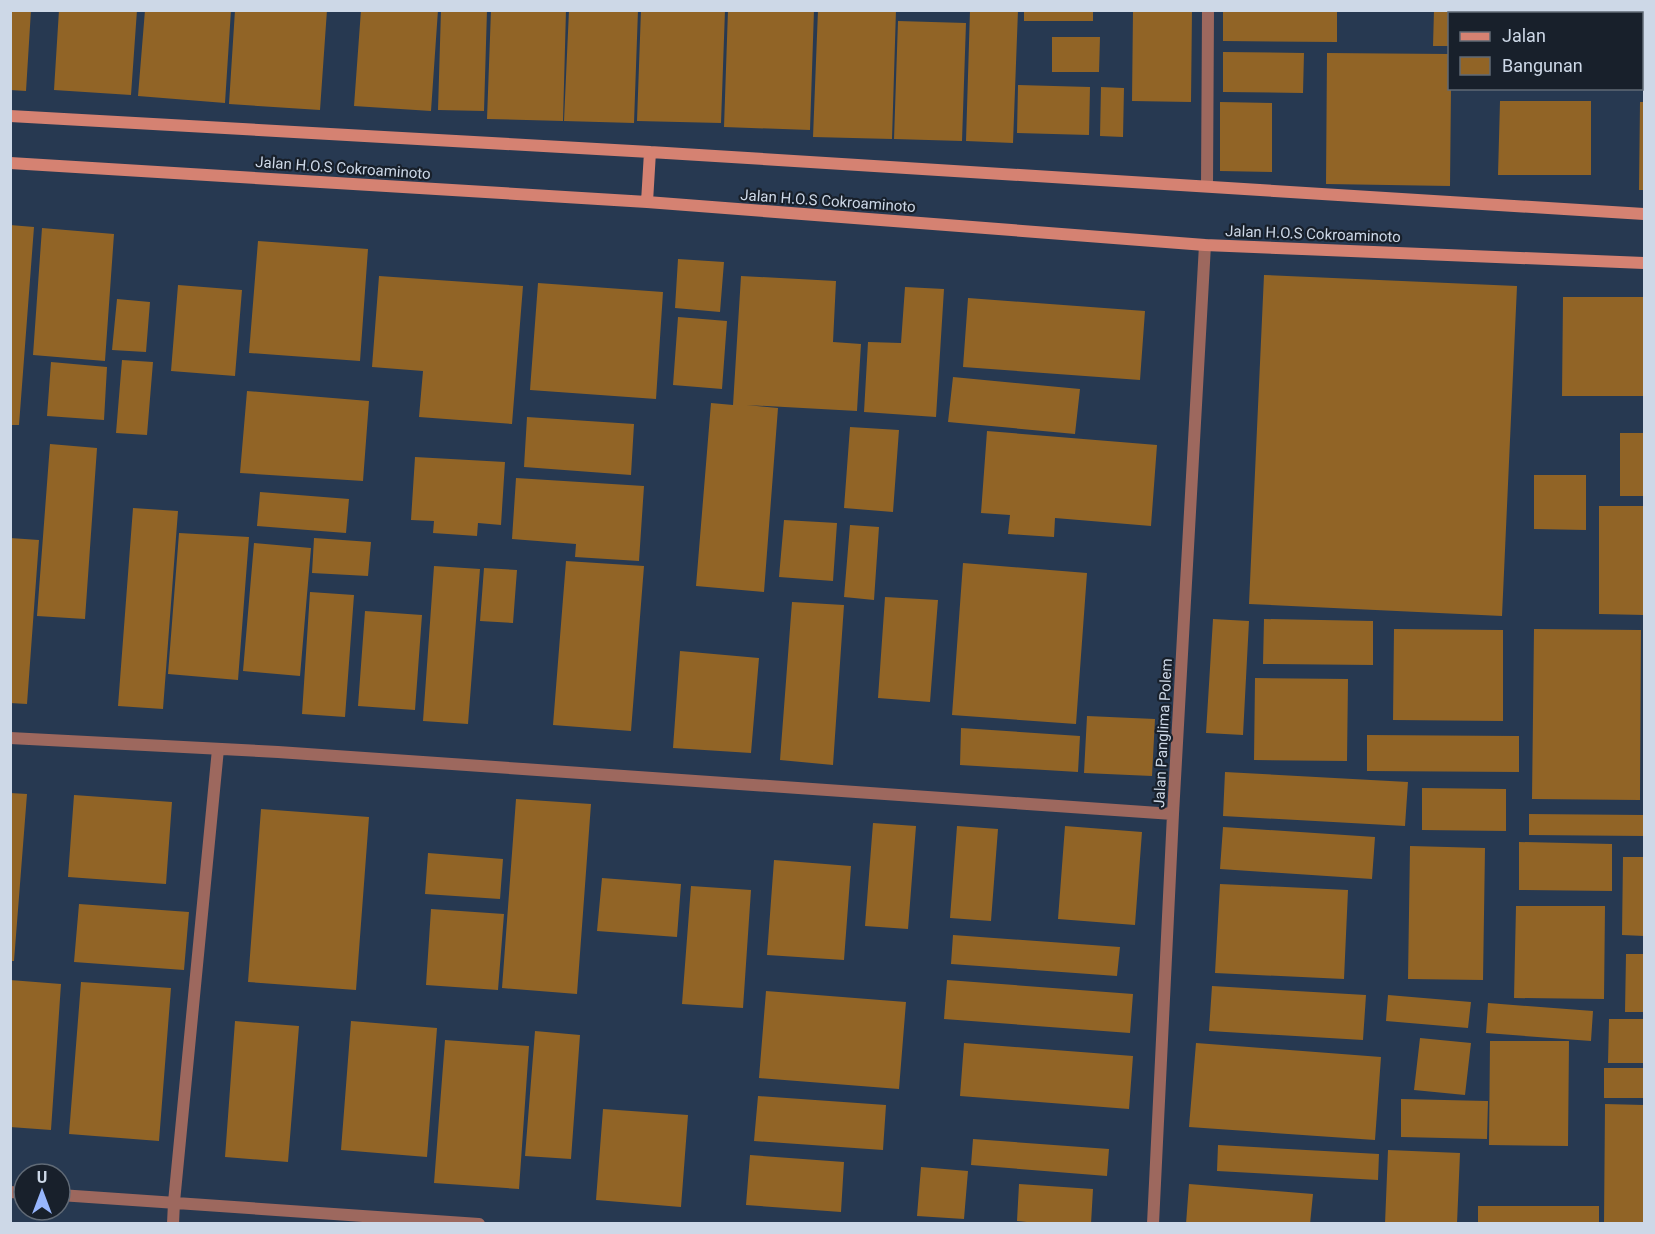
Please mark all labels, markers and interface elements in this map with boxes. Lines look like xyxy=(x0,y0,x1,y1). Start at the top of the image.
legend xyxy=(1448,12,1643,90)
text: Jalan xyxy=(1502,25,1546,46)
text: Bangunan xyxy=(1502,55,1583,76)
street label: Jalan H.O.S Cokroaminoto xyxy=(255,153,431,183)
street label: Jalan H.O.S Cokroaminoto xyxy=(740,186,916,216)
street label: Jalan H.O.S Cokroaminoto xyxy=(1225,222,1401,246)
street label: Jalan Panglima Polem xyxy=(1150,658,1176,808)
north arrow xyxy=(12,1162,72,1222)
text: U xyxy=(37,1168,47,1187)

